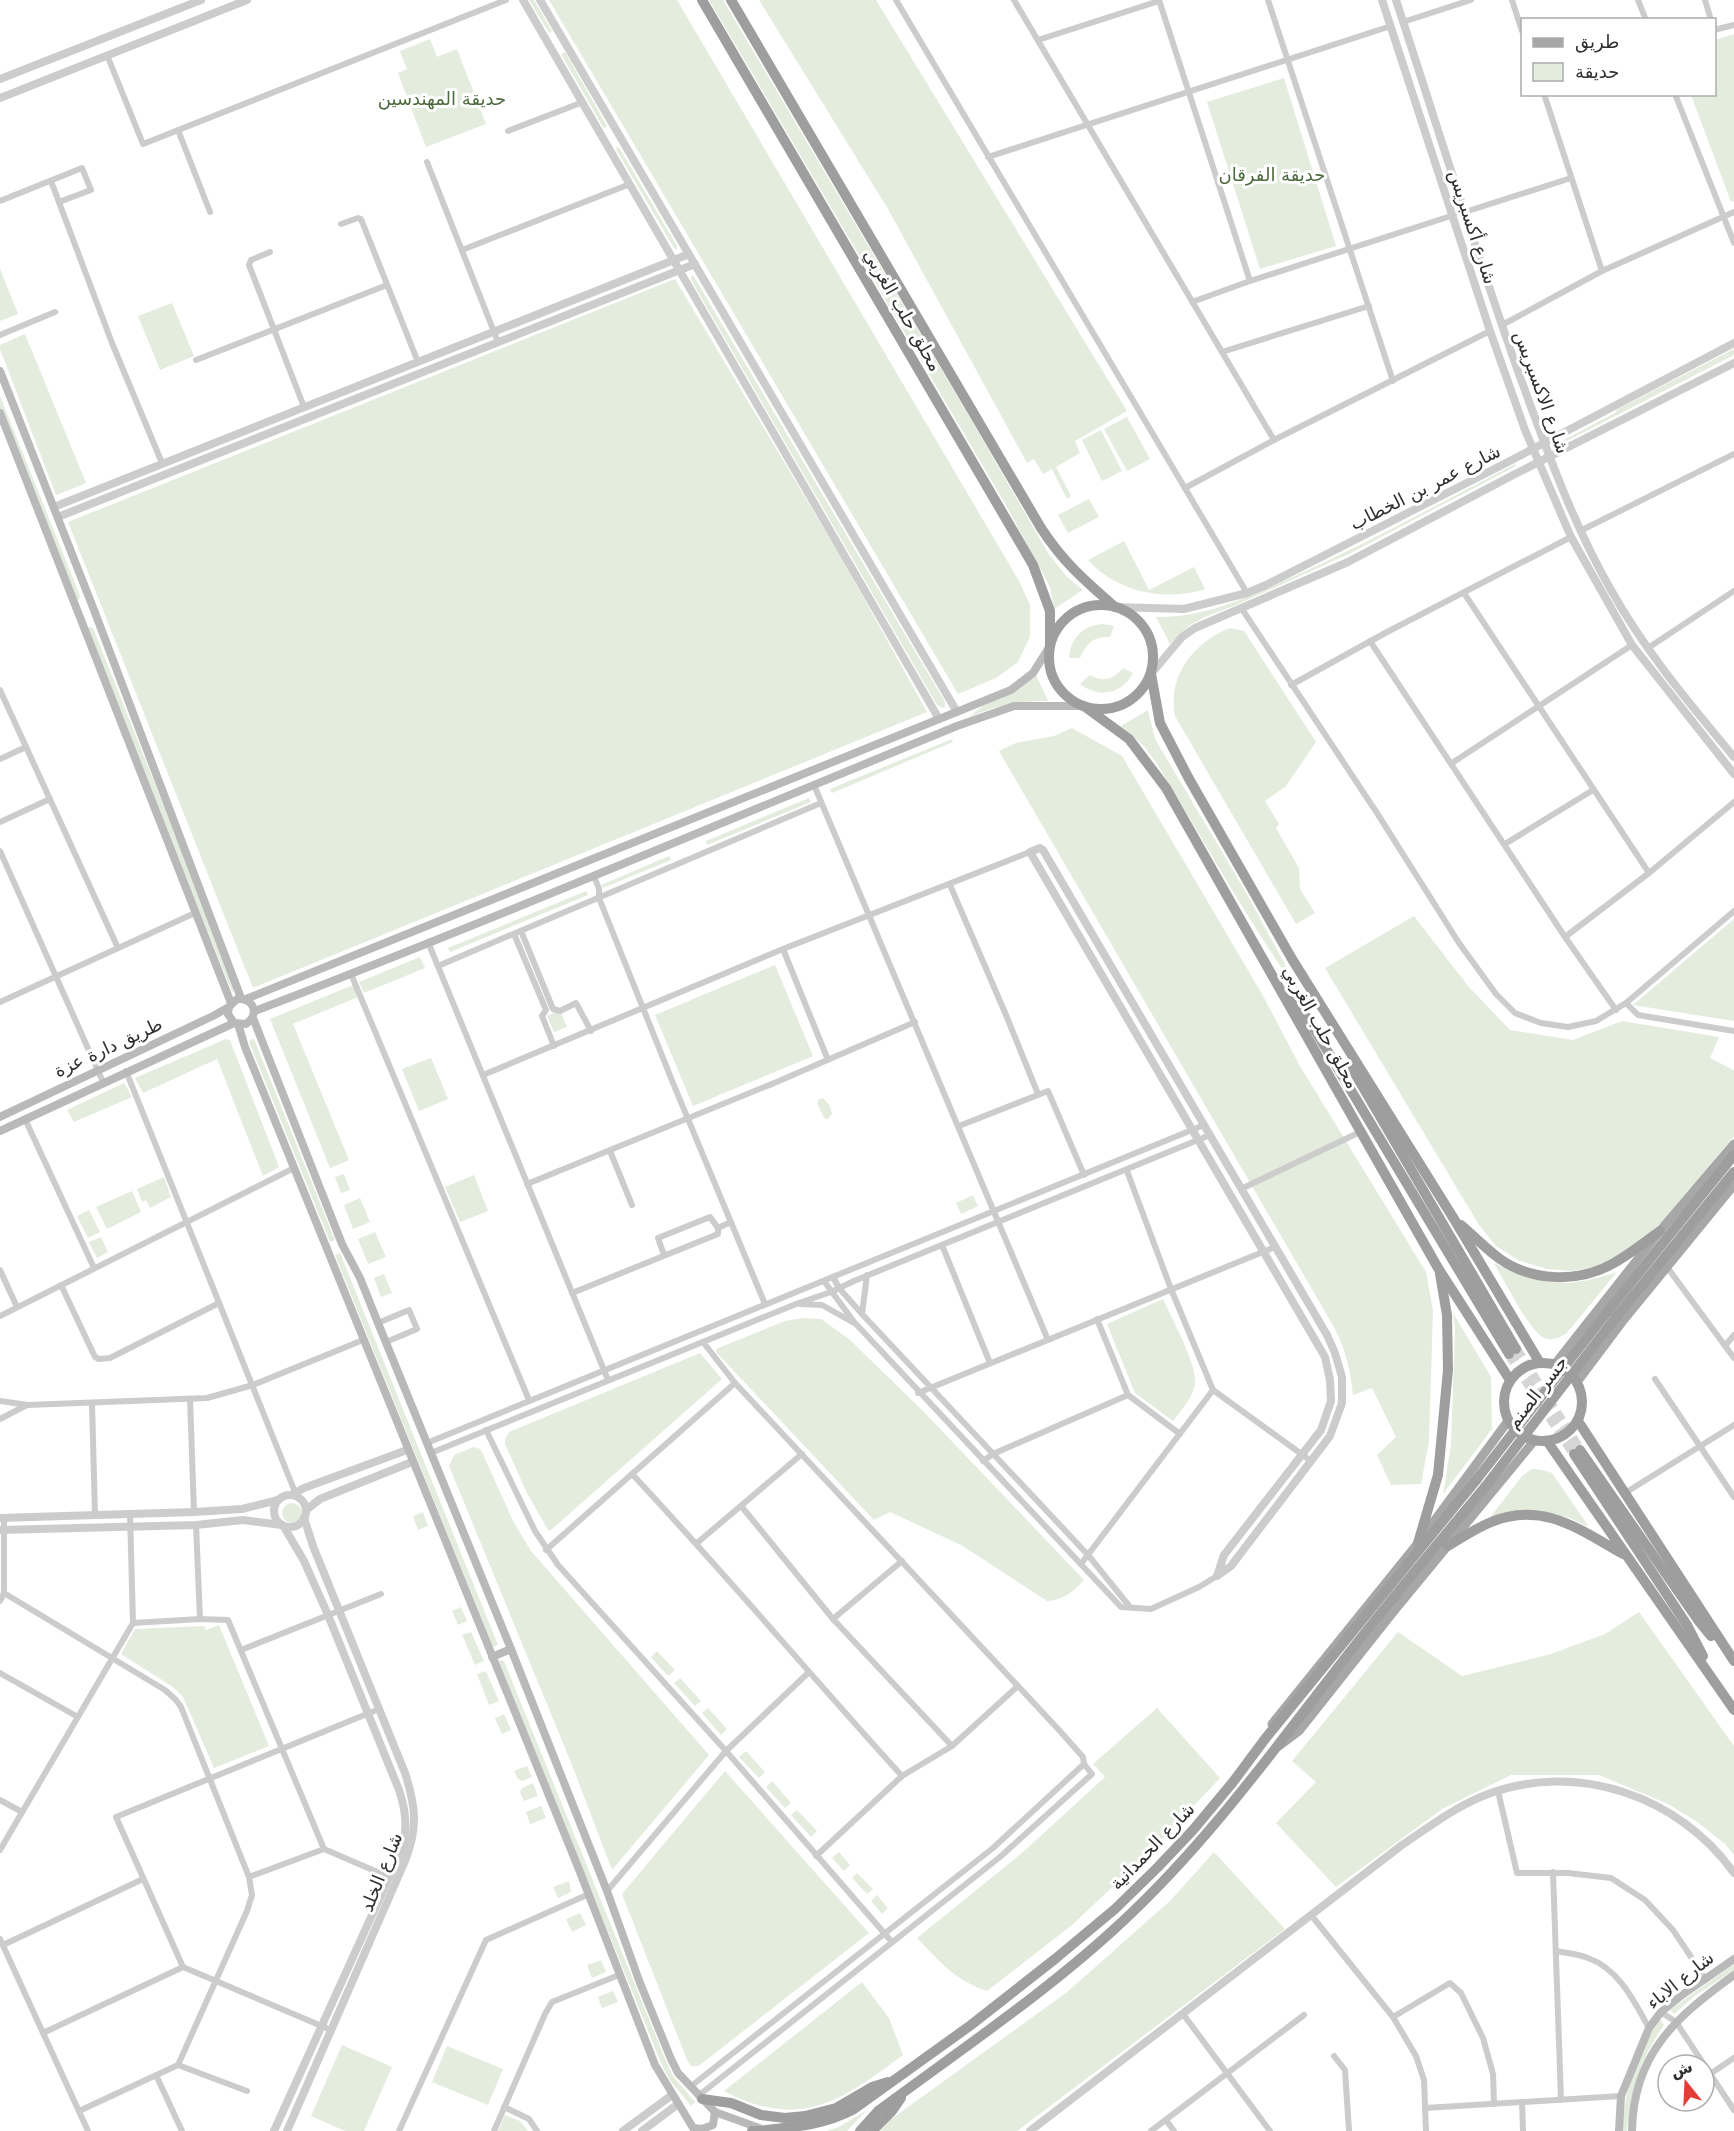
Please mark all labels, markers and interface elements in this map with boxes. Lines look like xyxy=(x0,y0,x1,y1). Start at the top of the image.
legend xyxy=(1521,18,1716,96)
text: طريق xyxy=(1575,31,1619,53)
text: حديقة xyxy=(1575,61,1619,82)
park label: حديقة المهندسين xyxy=(378,88,506,110)
park label: حديقة الفرقان xyxy=(1219,164,1325,186)
street label: شارع أكسبريس xyxy=(1444,167,1502,287)
street label: محلق حلب الغربي xyxy=(859,245,946,375)
street label: شارع الاكسبريس xyxy=(1509,328,1574,457)
street label: شارع عمر بن الخطاب xyxy=(1346,440,1504,535)
street label: محلق حلب الغربي xyxy=(1278,962,1364,1093)
street label: طريق دارة عزة xyxy=(51,1013,166,1082)
street label: جسر الصنم xyxy=(1502,1352,1573,1433)
street label: شارع الحمدانية xyxy=(1105,1798,1199,1895)
street label: شارع الخلد xyxy=(356,1829,407,1915)
street label: شارع الاباء xyxy=(1642,1947,1718,2014)
north arrow xyxy=(1656,2053,1716,2113)
text: ش xyxy=(1668,2057,1695,2082)

